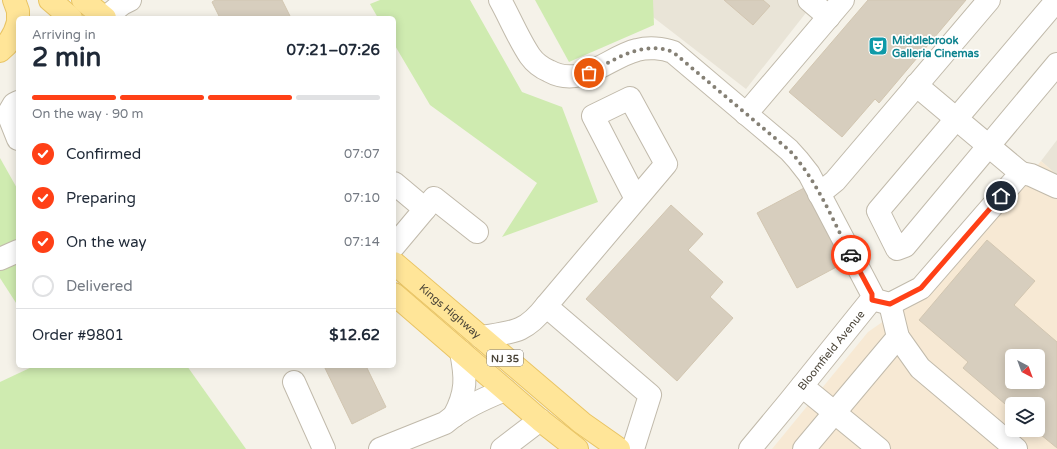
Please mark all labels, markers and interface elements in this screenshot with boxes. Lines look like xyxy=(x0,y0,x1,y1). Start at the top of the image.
text: Arriving in xyxy=(32,27,96,43)
place label: Middlebrook Galleria Cinemas xyxy=(892,34,980,60)
theatre icon: Middlebrook Galleria Cinemas xyxy=(867,35,889,57)
text: 07:21–07:26 xyxy=(287,41,380,59)
text: 2 min xyxy=(32,42,101,73)
pin xyxy=(572,56,606,90)
icon: bag xyxy=(578,62,600,84)
text: On the way · 90 m xyxy=(32,106,144,122)
icon: check xyxy=(32,143,54,165)
text: Confirmed xyxy=(66,145,141,163)
text: 07:07 xyxy=(344,146,380,162)
pin xyxy=(984,179,1018,213)
icon: home xyxy=(990,185,1012,207)
icon: check xyxy=(32,187,54,209)
text: Preparing xyxy=(66,189,136,207)
text: 07:10 xyxy=(344,190,380,206)
icon: check xyxy=(32,231,54,253)
text: On the way xyxy=(66,233,146,251)
text: 07:14 xyxy=(344,234,380,250)
courier xyxy=(831,235,871,275)
icon: car xyxy=(840,244,862,266)
text: Delivered xyxy=(66,277,133,295)
street label: Kings Highway xyxy=(416,281,484,341)
street label: Bloomfield Avenue xyxy=(795,308,868,393)
text: Order #9801 xyxy=(32,326,124,344)
text: $12.62 xyxy=(329,326,380,344)
north arrow xyxy=(1005,349,1045,389)
map controls xyxy=(1005,349,1045,437)
road number: NJ 35 xyxy=(487,350,523,366)
button: layers xyxy=(1005,397,1045,437)

